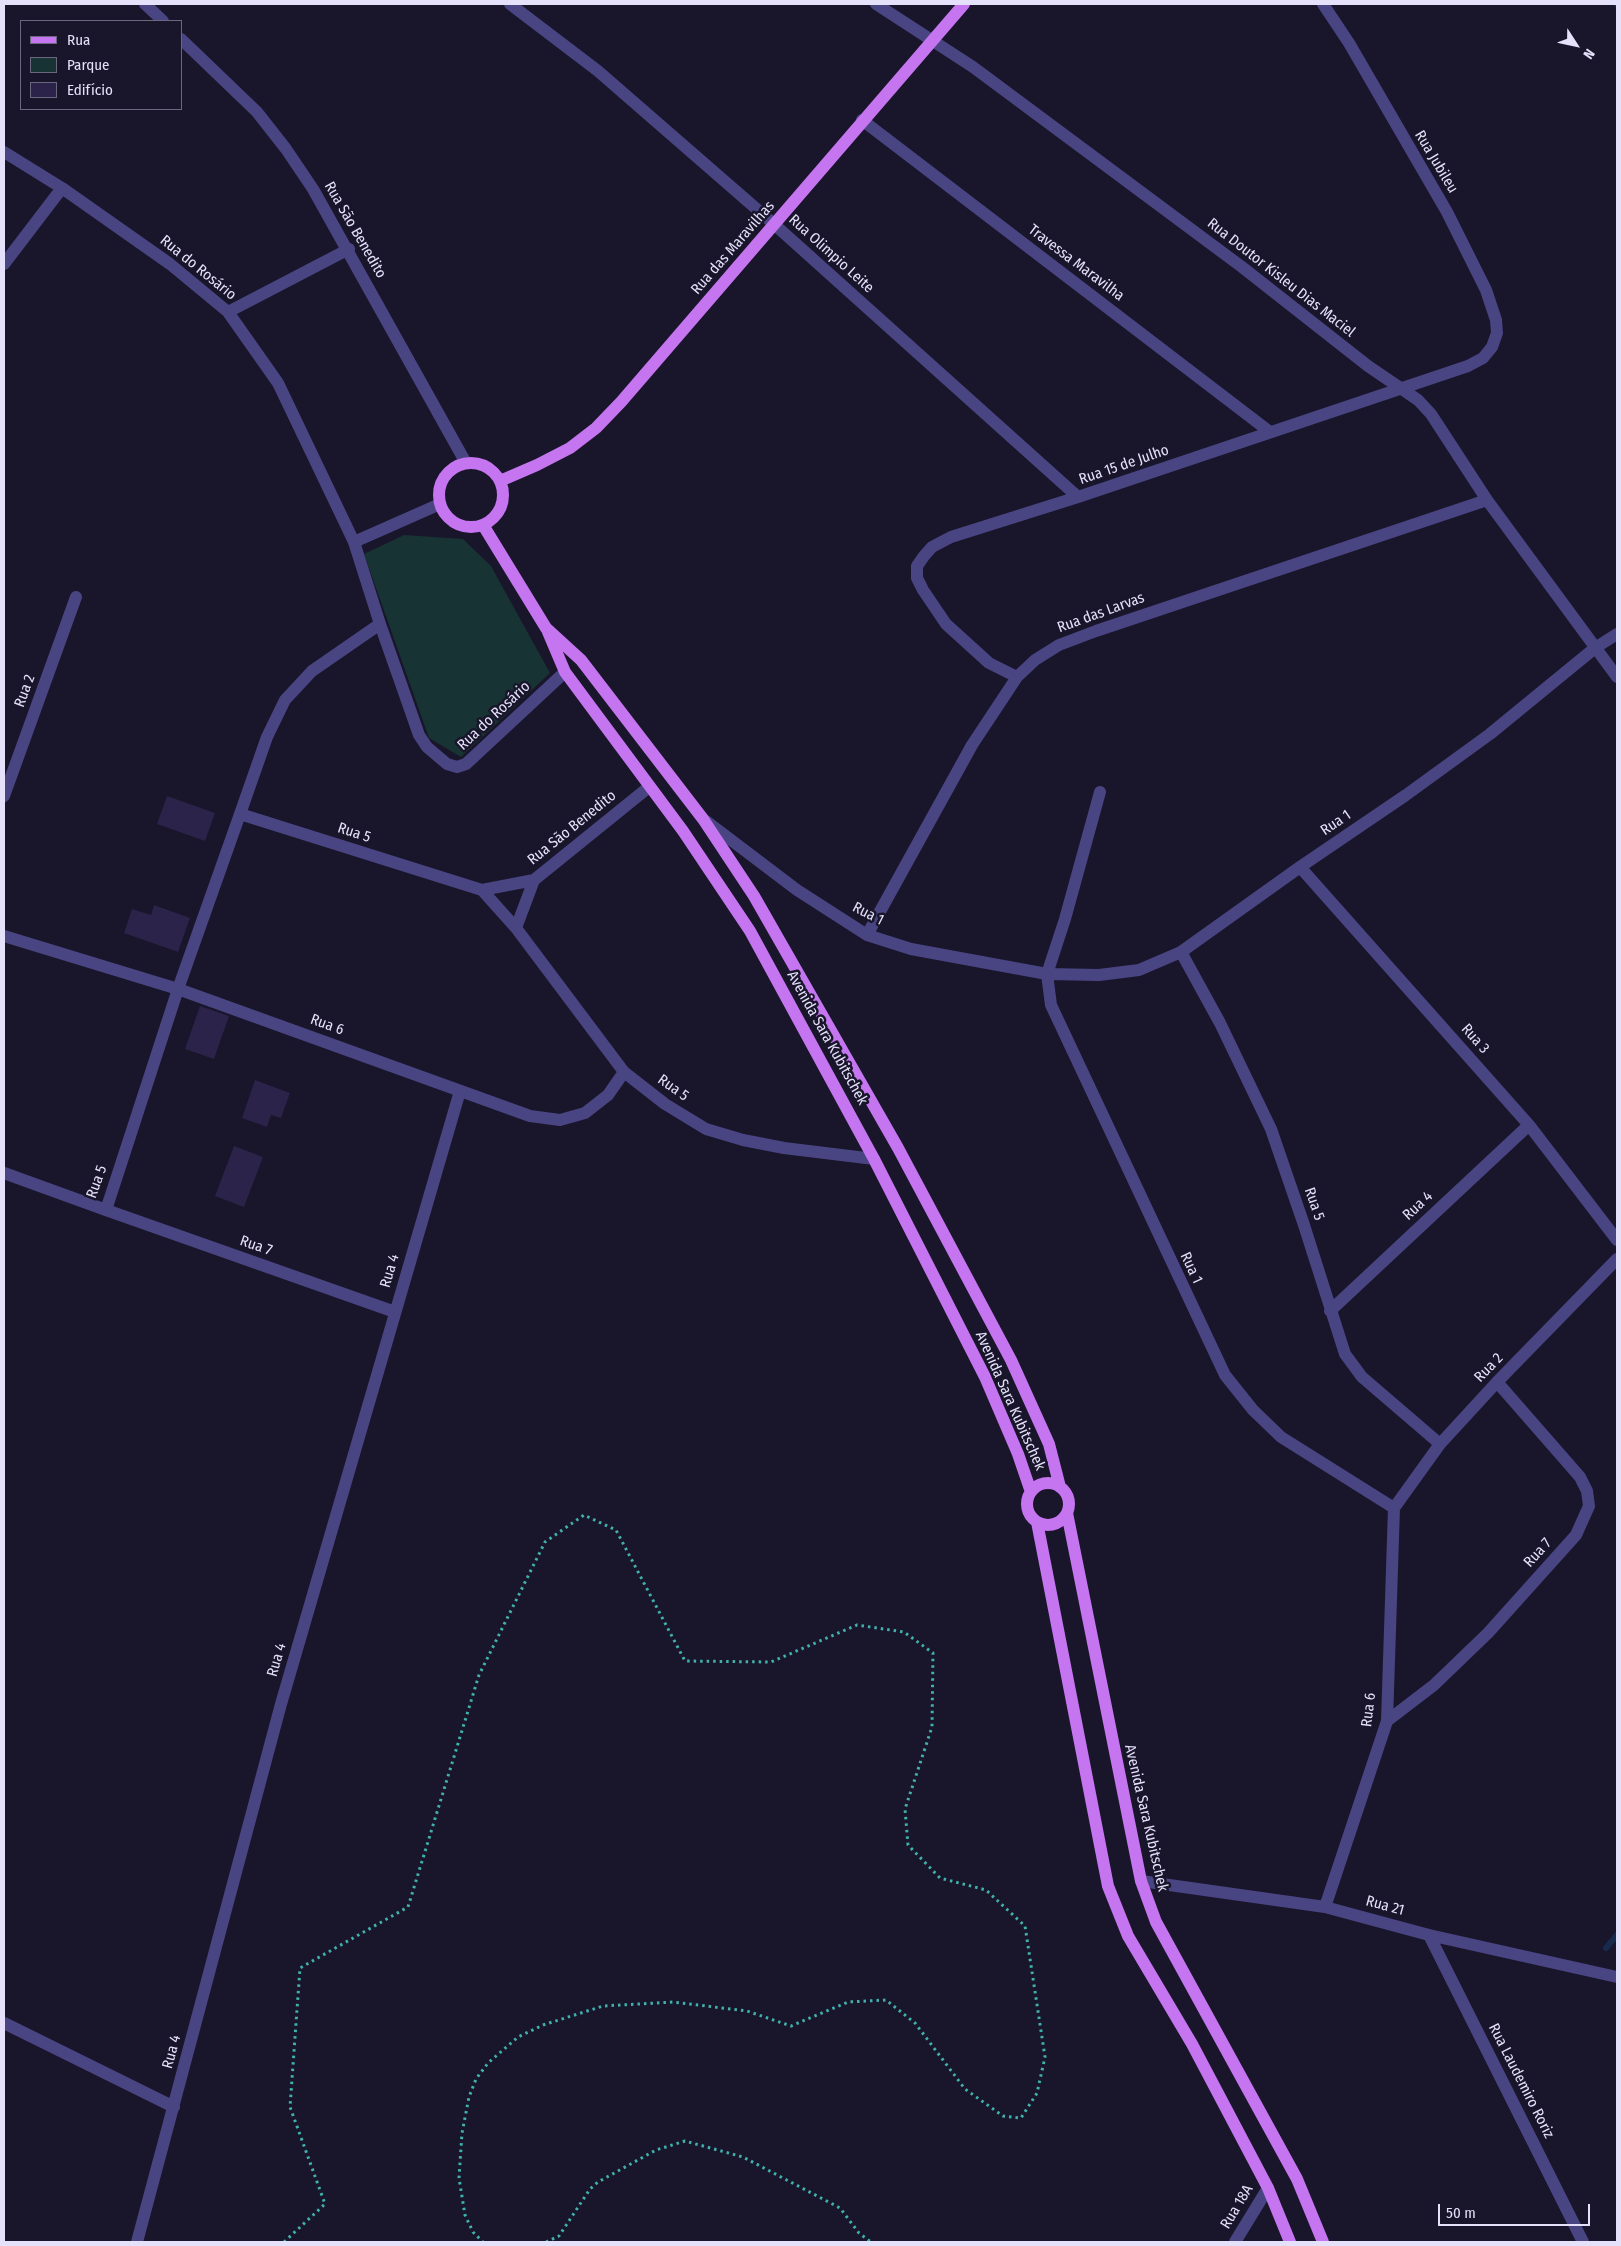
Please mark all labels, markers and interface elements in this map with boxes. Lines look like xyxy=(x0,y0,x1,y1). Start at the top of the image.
legend xyxy=(20,20,182,110)
north arrow xyxy=(1551,20,1601,70)
text: Rua xyxy=(67,31,90,49)
text: N xyxy=(1579,46,1598,62)
text: Parque xyxy=(67,56,110,74)
text: Edifício xyxy=(67,81,113,99)
street label: Rua Jubileu xyxy=(1410,127,1462,197)
street label: Rua São Benedito xyxy=(320,179,390,281)
street label: Rua das Maravilhas xyxy=(688,198,778,298)
street label: Rua Olimpio Leite xyxy=(785,211,877,297)
street label: Rua Doutor Kisleu Dias Maciel xyxy=(1203,215,1359,341)
street label: Travessa Maravilha xyxy=(1024,221,1128,305)
street label: Rua do Rosário xyxy=(156,232,240,304)
street label: Rua 15 de Julho xyxy=(1077,441,1171,489)
street label: Rua das Larvas xyxy=(1055,589,1147,637)
street label: Rua 2 xyxy=(11,672,39,710)
street label: Rua do Rosário xyxy=(454,678,534,754)
street label: Rua São Benedito xyxy=(524,787,620,869)
street label: Rua 1 xyxy=(1317,806,1355,840)
street label: Rua 5 xyxy=(335,819,373,847)
street label: Rua 1 xyxy=(849,899,887,929)
street label: Avenida Sara Kubitschek xyxy=(783,968,871,1108)
street label: Rua 6 xyxy=(308,1011,346,1039)
street label: Rua 3 xyxy=(1457,1020,1493,1058)
street label: Rua 5 xyxy=(654,1071,692,1105)
street label: Rua 5 xyxy=(83,1163,111,1201)
street label: Rua 5 xyxy=(1300,1185,1328,1223)
street label: Rua 4 xyxy=(1399,1188,1437,1224)
street label: Rua 7 xyxy=(237,1232,275,1260)
street label: Rua 1 xyxy=(1176,1249,1206,1287)
street label: Rua 4 xyxy=(377,1252,403,1290)
street label: Avenida Sara Kubitschek xyxy=(971,1329,1049,1473)
street label: Rua 2 xyxy=(1471,1350,1507,1386)
street label: Rua 7 xyxy=(1520,1535,1556,1571)
street label: Rua 4 xyxy=(264,1641,290,1679)
street label: Rua 6 xyxy=(1358,1692,1380,1728)
street label: Avenida Sara Kubitschek xyxy=(1120,1743,1172,1893)
street label: Rua 21 xyxy=(1364,1892,1406,1920)
street label: Rua Laudemiro Roriz xyxy=(1484,2021,1558,2141)
street label: Rua 4 xyxy=(159,2033,185,2071)
street label: Rua 18A xyxy=(1217,2182,1257,2232)
scale bar xyxy=(1441,2194,1594,2226)
text: 50 m xyxy=(1446,2204,1476,2222)

